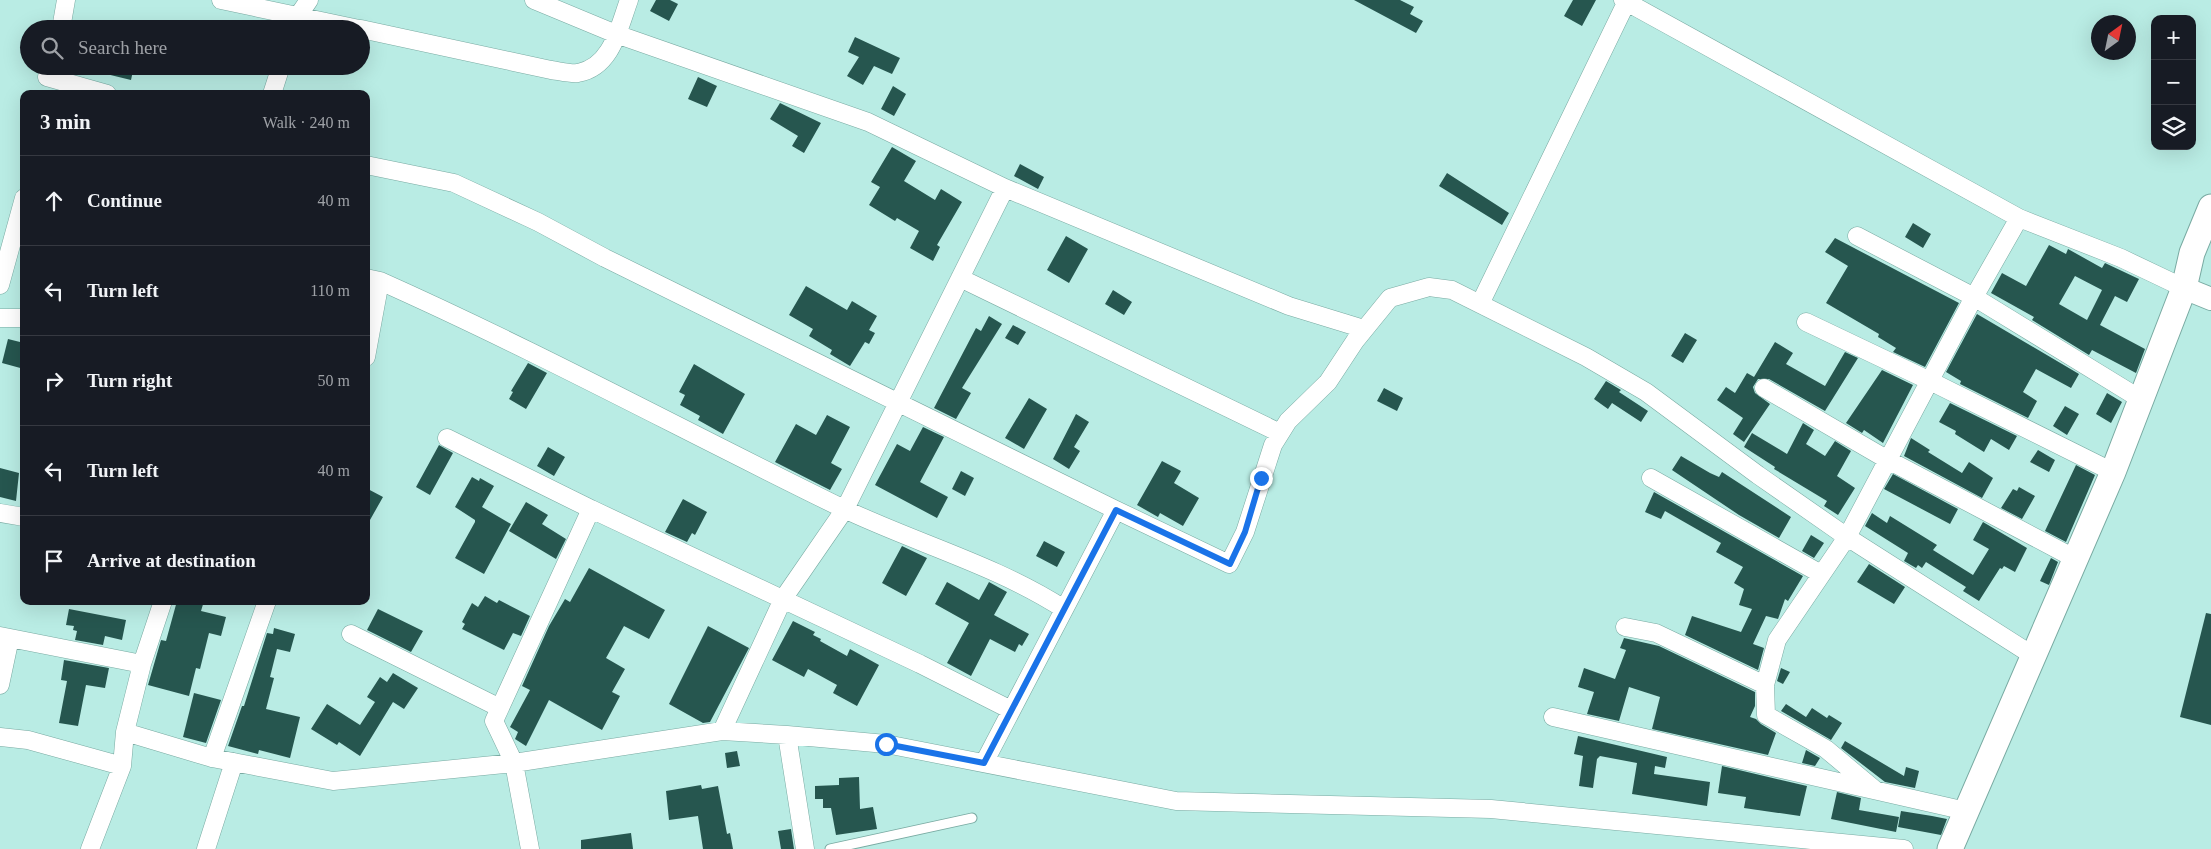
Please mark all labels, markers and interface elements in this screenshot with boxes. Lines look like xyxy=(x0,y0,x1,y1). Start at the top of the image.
north arrow xyxy=(2091,15,2136,60)
map controls xyxy=(2151,15,2196,150)
button: + xyxy=(2151,15,2196,60)
search box xyxy=(20,20,370,75)
icon: search xyxy=(38,34,66,62)
text: Search here xyxy=(78,37,167,58)
button: − xyxy=(2151,60,2196,105)
button: layers xyxy=(2151,105,2196,150)
text: 3 min xyxy=(40,110,91,134)
text: Walk · 240 m xyxy=(263,114,350,131)
icon: ahead xyxy=(40,187,68,215)
text: Continue xyxy=(87,190,162,211)
text: 40 m xyxy=(318,192,350,209)
icon: left xyxy=(40,277,68,305)
text: Turn left xyxy=(87,280,159,301)
text: 110 m xyxy=(310,282,350,299)
icon: right xyxy=(40,367,68,395)
text: Turn right xyxy=(87,370,172,391)
text: 50 m xyxy=(318,372,350,389)
icon: left xyxy=(40,457,68,485)
text: Turn left xyxy=(87,460,159,481)
text: 40 m xyxy=(318,462,350,479)
route end xyxy=(1250,467,1273,490)
icon: arrive xyxy=(40,547,68,575)
text: Arrive at destination xyxy=(87,550,256,571)
route start xyxy=(875,733,898,756)

